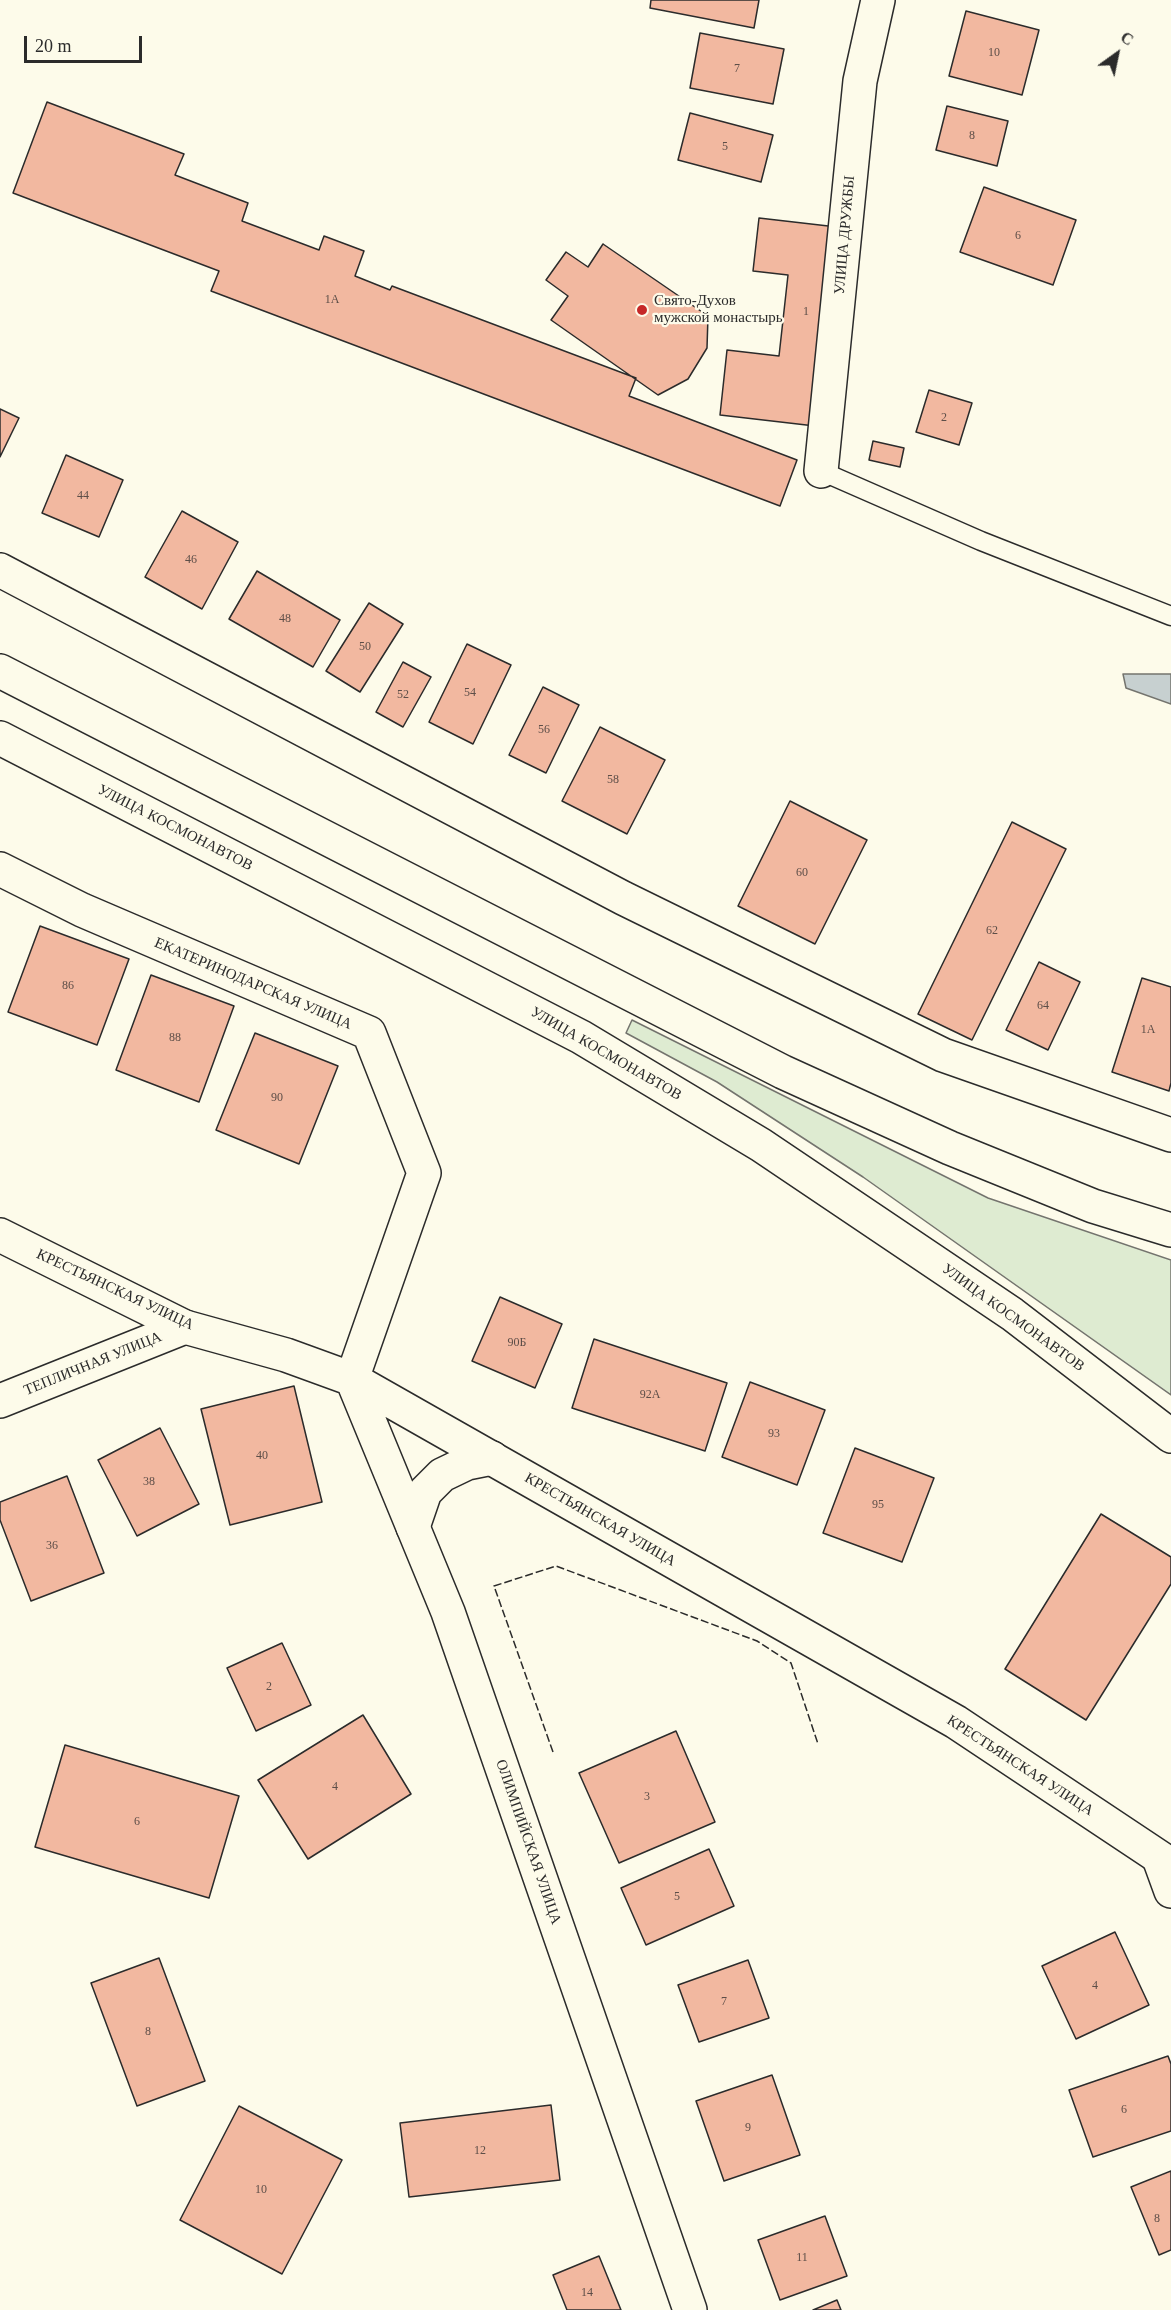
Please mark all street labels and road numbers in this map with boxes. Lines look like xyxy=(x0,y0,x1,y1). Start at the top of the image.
street label: УЛИЦА ДРУЖБЫ xyxy=(831,175,859,295)
street label: УЛИЦА КОСМОНАВТОВ xyxy=(95,781,255,875)
street label: ЕКАТЕРИНОДАРСКАЯ УЛИЦА xyxy=(152,934,354,1034)
street label: УЛИЦА КОСМОНАВТОВ xyxy=(527,1003,685,1105)
street label: КРЕСТЬЯНСКАЯ УЛИЦА xyxy=(33,1246,197,1334)
street label: УЛИЦА КОСМОНАВТОВ xyxy=(938,1260,1088,1376)
street label: ТЕПЛИЧНАЯ УЛИЦА xyxy=(22,1328,164,1400)
street label: КРЕСТЬЯНСКАЯ УЛИЦА xyxy=(521,1469,679,1571)
street label: КРЕСТЬЯНСКАЯ УЛИЦА xyxy=(943,1712,1097,1820)
street label: ОЛИМПИЙСКАЯ УЛИЦА xyxy=(491,1757,565,1927)

